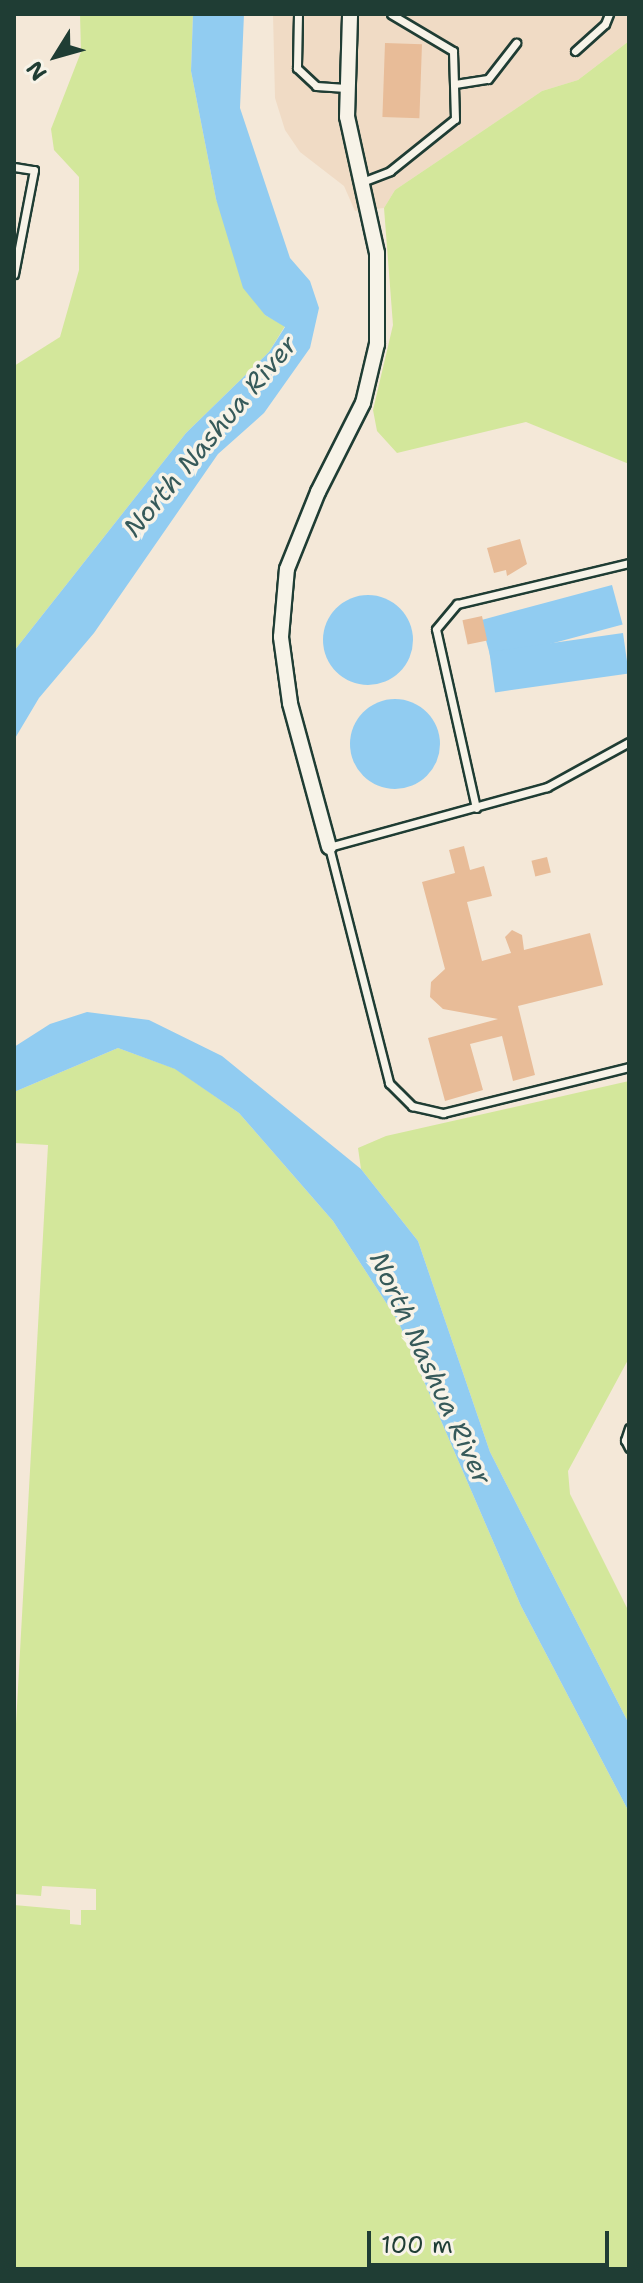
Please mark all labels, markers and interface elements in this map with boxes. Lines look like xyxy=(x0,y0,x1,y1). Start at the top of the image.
north arrow xyxy=(16,16,96,96)
text: N xyxy=(20,55,53,86)
water label: North Nashua River xyxy=(117,329,303,543)
water label: North Nashua River xyxy=(363,1247,499,1489)
scale bar xyxy=(371,2215,613,2265)
text: 100 m xyxy=(381,2229,453,2261)

